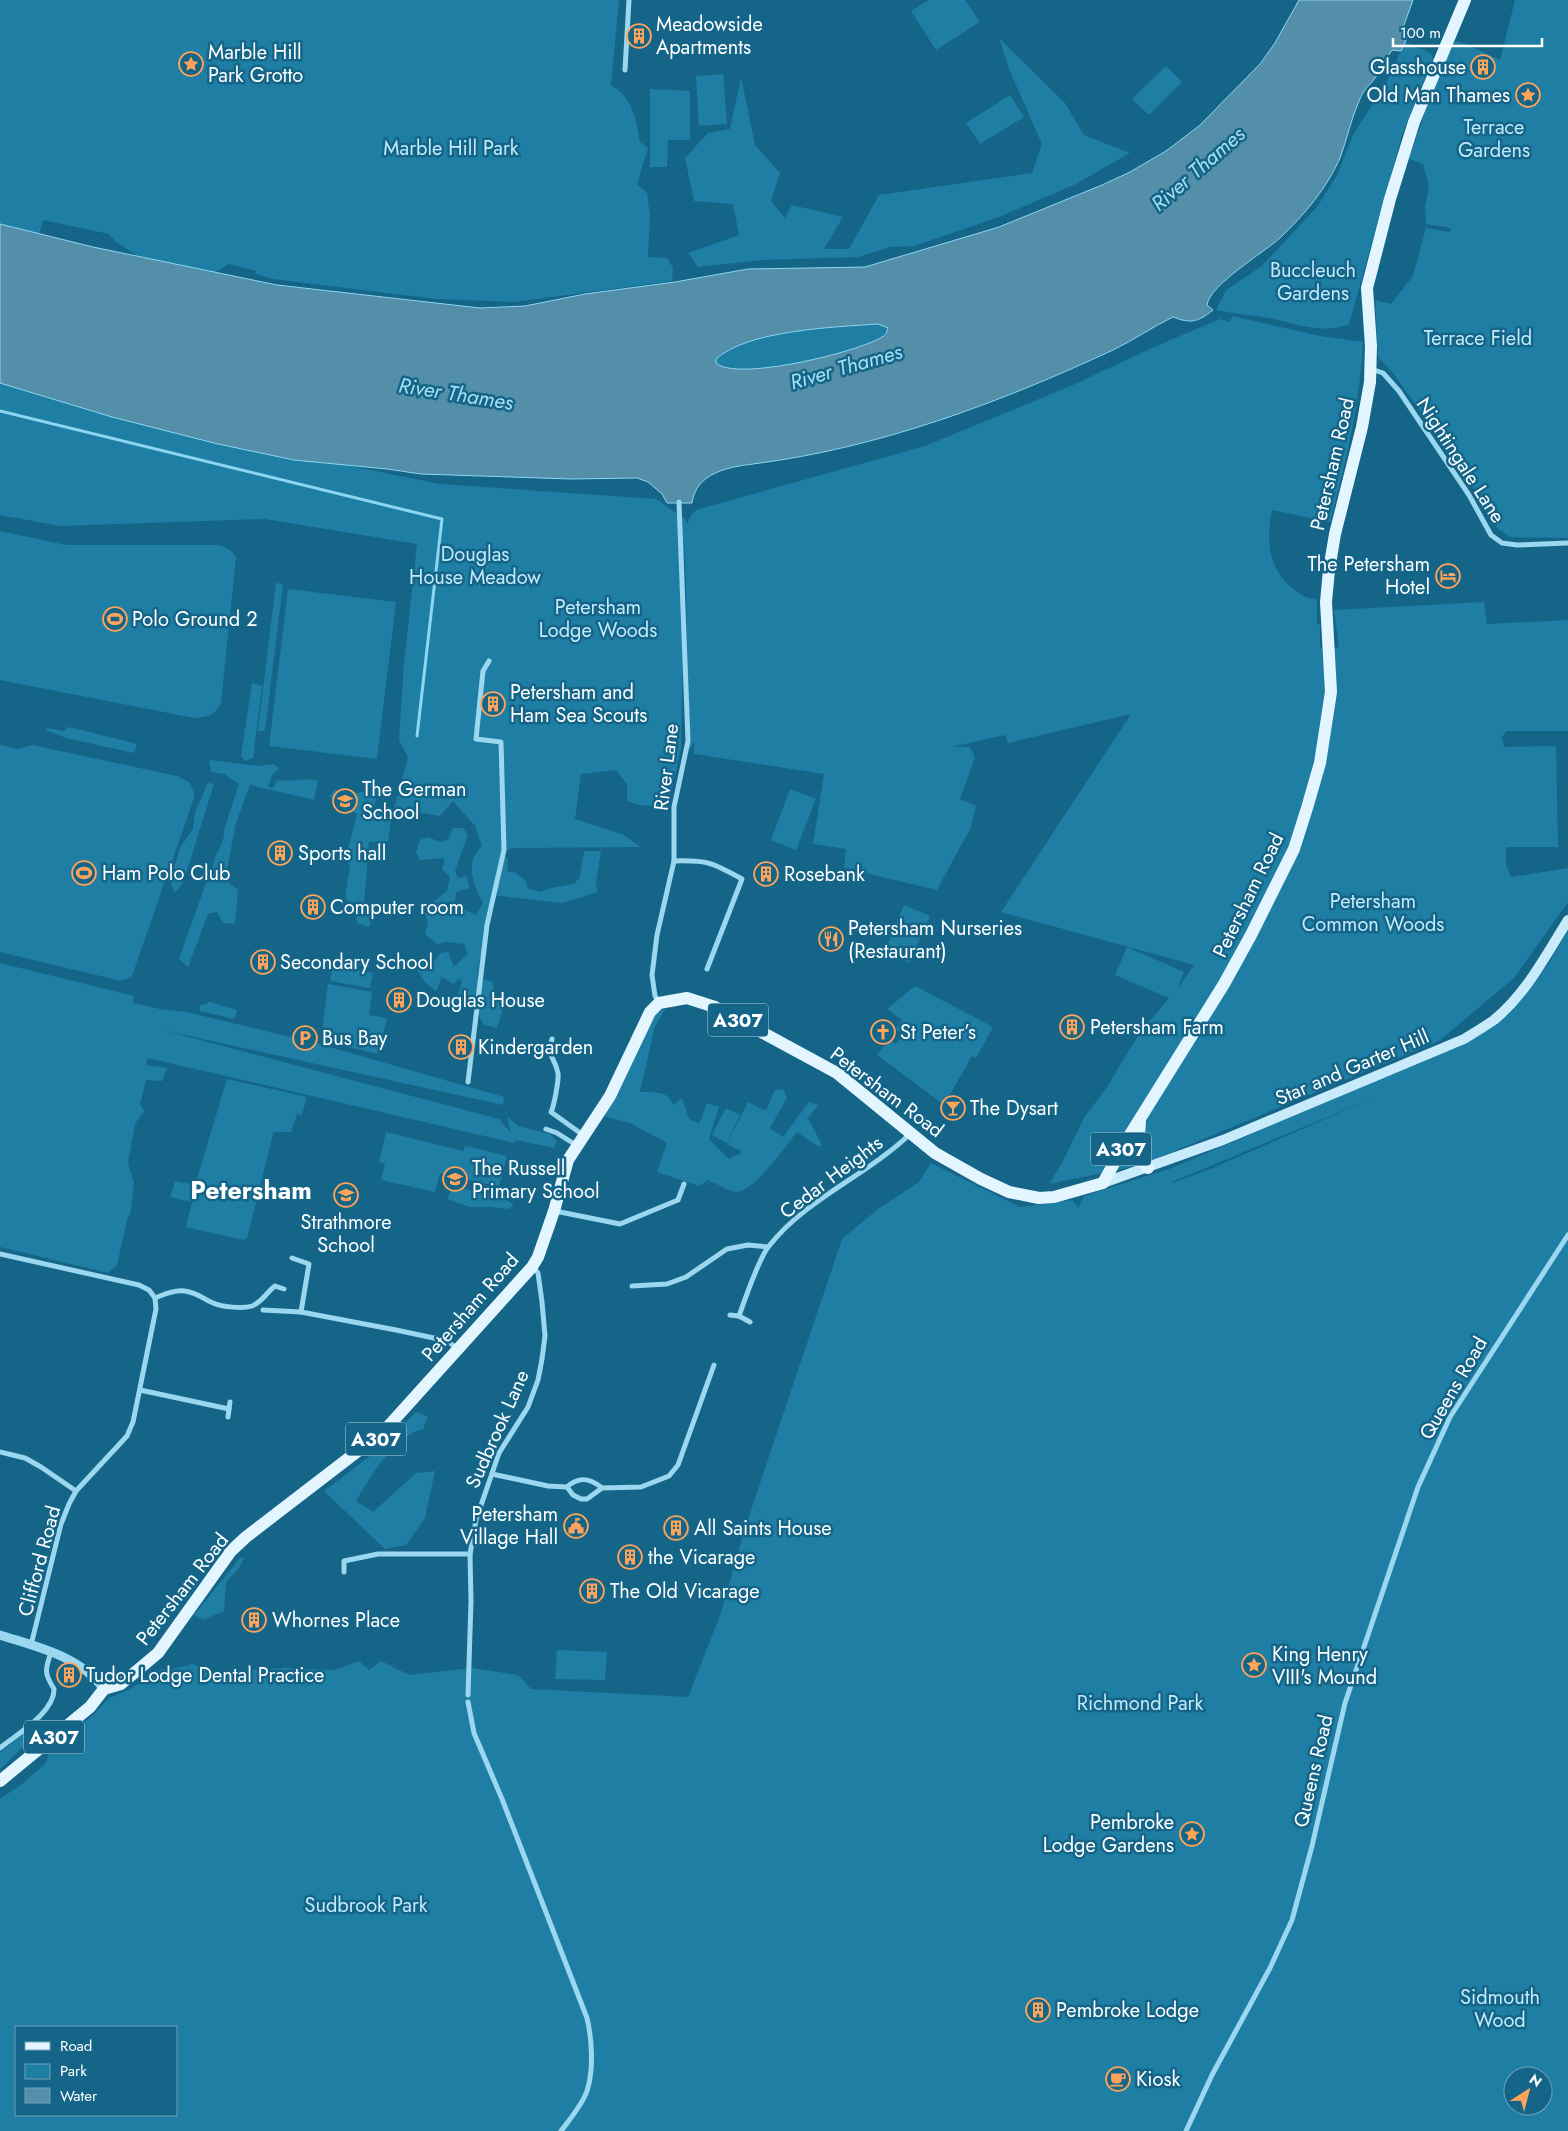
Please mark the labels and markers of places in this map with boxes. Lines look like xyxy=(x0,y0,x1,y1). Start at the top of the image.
place label: Meadowside Apartments xyxy=(656,10,763,62)
building icon: Meadowside Apartments xyxy=(626,23,652,49)
place label: Marble Hill Park Grotto xyxy=(208,38,303,90)
place icon: Marble Hill Park Grotto xyxy=(178,51,204,77)
place label: Glasshouse xyxy=(1370,53,1466,82)
building icon: Glasshouse xyxy=(1470,54,1496,80)
place label: Old Man Thames xyxy=(1367,81,1510,110)
place icon: Old Man Thames xyxy=(1515,82,1541,108)
place label: The Petersham Hotel xyxy=(1308,550,1430,602)
hotel icon: The Petersham Hotel xyxy=(1435,563,1461,589)
place label: Polo Ground 2 xyxy=(132,605,258,634)
sports icon: Polo Ground 2 xyxy=(102,606,128,632)
place label: Petersham and Ham Sea Scouts xyxy=(510,678,647,730)
building icon: Petersham and Ham Sea Scouts xyxy=(480,691,506,717)
place label: The German School xyxy=(362,775,466,827)
school or university icon: The German School xyxy=(332,788,358,814)
place label: Sports hall xyxy=(298,839,386,868)
building icon: Sports hall xyxy=(267,840,293,866)
place label: Ham Polo Club xyxy=(102,859,231,888)
sports icon: Ham Polo Club xyxy=(71,860,97,886)
place label: Rosebank xyxy=(784,860,865,889)
building icon: Rosebank xyxy=(753,861,779,887)
place label: Computer room xyxy=(330,893,464,922)
building icon: Computer room xyxy=(300,894,326,920)
place label: Petersham Nurseries (Restaurant) xyxy=(848,914,1022,966)
restaurant icon: Petersham Nurseries (Restaurant) xyxy=(818,926,844,952)
place label: Secondary School xyxy=(280,948,433,977)
building icon: Secondary School xyxy=(250,949,276,975)
place label: Douglas House xyxy=(416,986,545,1015)
building icon: Douglas House xyxy=(386,987,412,1013)
place label: Petersham Farm xyxy=(1090,1013,1224,1042)
building icon: Petersham Farm xyxy=(1059,1014,1085,1040)
place label: St Peter’s xyxy=(900,1018,976,1047)
church icon: St Peter’s xyxy=(870,1019,896,1045)
place label: Bus Bay xyxy=(322,1024,387,1053)
parking icon: Bus Bay xyxy=(292,1025,318,1051)
place label: Kindergarden xyxy=(478,1033,593,1062)
building icon: Kindergarden xyxy=(448,1034,474,1060)
place label: The Dysart xyxy=(970,1094,1058,1123)
bar icon: The Dysart xyxy=(940,1095,966,1121)
place label: The Russell Primary School xyxy=(472,1154,600,1206)
school or university icon: The Russell Primary School xyxy=(442,1166,468,1192)
school or university icon: Strathmore School xyxy=(333,1182,359,1208)
place label: Strathmore School xyxy=(301,1208,391,1260)
place label: Petersham Village Hall xyxy=(460,1500,558,1552)
public building icon: Petersham Village Hall xyxy=(563,1513,589,1539)
place label: All Saints House xyxy=(694,1514,832,1543)
building icon: All Saints House xyxy=(663,1515,689,1541)
place label: the Vicarage xyxy=(648,1543,755,1572)
building icon: the Vicarage xyxy=(617,1544,643,1570)
place label: The Old Vicarage xyxy=(610,1577,760,1606)
building icon: The Old Vicarage xyxy=(579,1578,605,1604)
place label: Whornes Place xyxy=(272,1606,400,1635)
building icon: Whornes Place xyxy=(241,1607,267,1633)
place label: King Henry VIII's Mound xyxy=(1272,1640,1377,1692)
place icon: King Henry VIII's Mound xyxy=(1241,1652,1267,1678)
place label: Tudor Lodge Dental Practice xyxy=(86,1661,324,1690)
building icon: Tudor Lodge Dental Practice xyxy=(56,1662,82,1688)
place label: Pembroke Lodge Gardens xyxy=(1043,1808,1174,1860)
place icon: Pembroke Lodge Gardens xyxy=(1179,1821,1205,1847)
place label: Pembroke Lodge xyxy=(1056,1996,1199,2025)
building icon: Pembroke Lodge xyxy=(1025,1997,1051,2023)
place label: Kiosk xyxy=(1136,2065,1180,2094)
cafe icon: Kiosk xyxy=(1105,2066,1131,2092)

